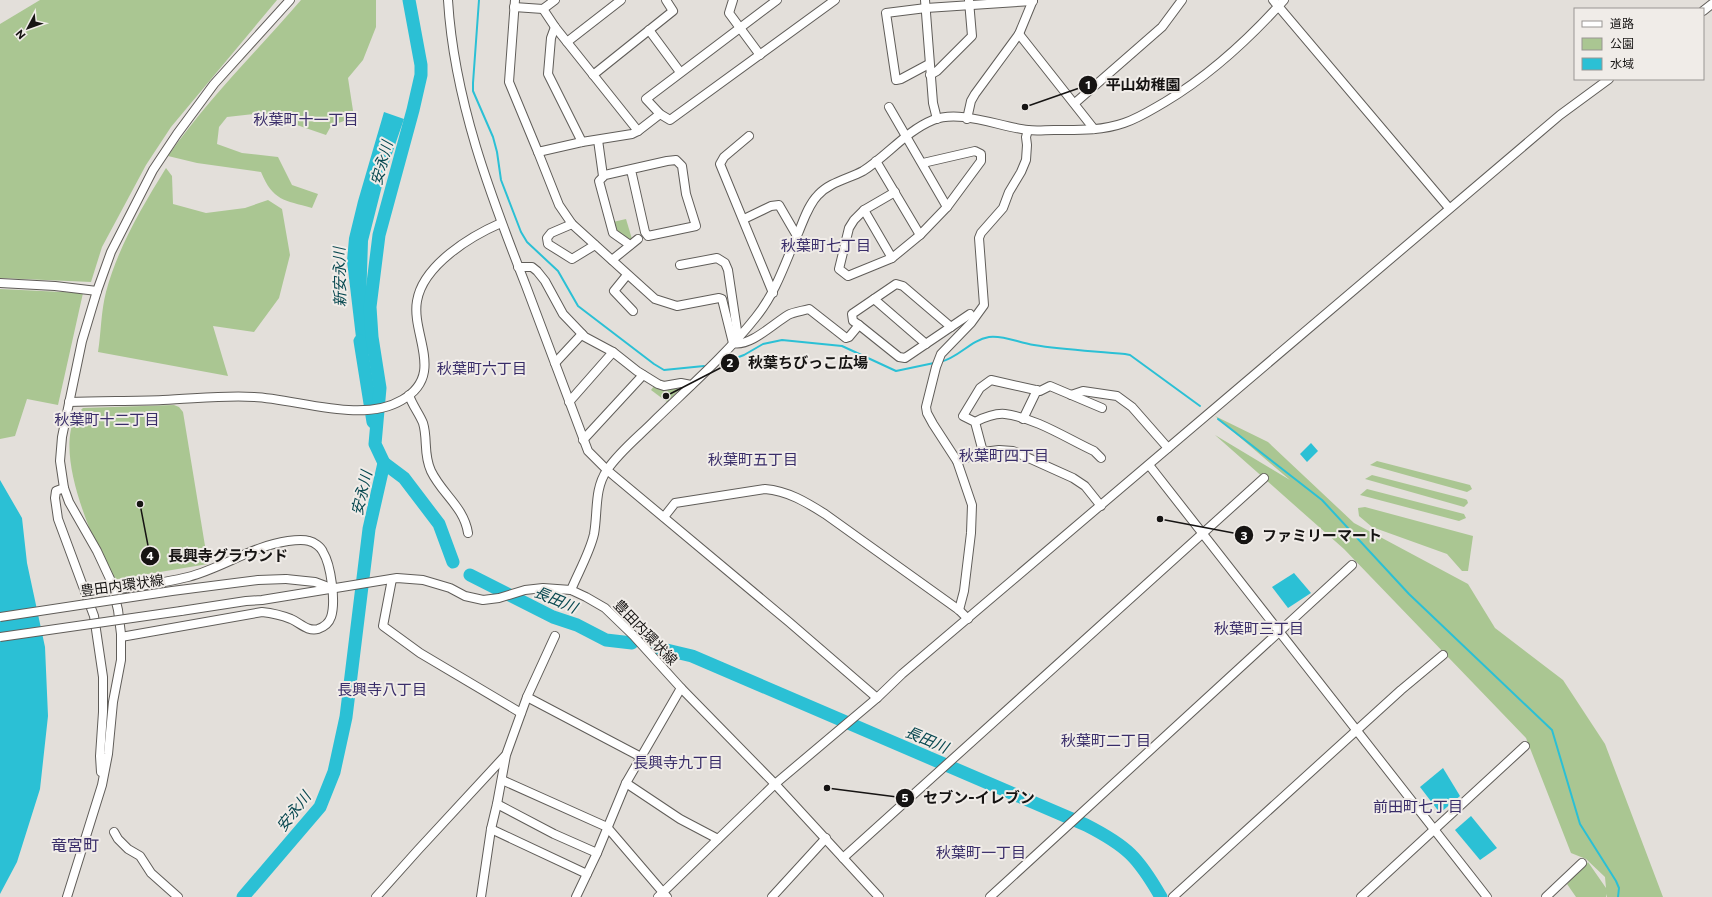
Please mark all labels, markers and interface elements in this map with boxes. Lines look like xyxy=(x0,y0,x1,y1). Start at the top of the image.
north arrow xyxy=(8,8,48,48)
legend xyxy=(1574,8,1704,80)
text: 道路 xyxy=(1610,16,1634,30)
text: N xyxy=(12,28,28,42)
text: 公園 xyxy=(1610,36,1634,50)
text: 水域 xyxy=(1610,56,1634,70)
callout: 平山幼稚園 xyxy=(1078,71,1189,98)
text: 平山幼稚園 xyxy=(1105,75,1181,93)
text: 1 xyxy=(1085,77,1091,91)
district label: 秋葉町十一丁目 xyxy=(253,110,359,128)
water label: 安永川 xyxy=(366,137,396,187)
district label: 秋葉町七丁目 xyxy=(781,236,871,254)
water label: 新安永川 xyxy=(329,245,349,307)
callout: 秋葉ちびっこ広場 xyxy=(720,349,876,376)
text: 秋葉ちびっこ広場 xyxy=(748,353,868,371)
text: 2 xyxy=(727,355,734,369)
district label: 秋葉町六丁目 xyxy=(437,359,527,377)
district label: 秋葉町十二丁目 xyxy=(54,410,160,428)
district label: 秋葉町四丁目 xyxy=(959,446,1049,464)
district label: 秋葉町五丁目 xyxy=(708,450,798,468)
water label: 安永川 xyxy=(347,467,375,517)
callout: ファミリーマート xyxy=(1234,522,1390,549)
text: ファミリーマート xyxy=(1262,526,1382,544)
text: 3 xyxy=(1241,528,1248,542)
callout: 長興寺グラウンド xyxy=(140,543,296,570)
text: 長興寺グラウンド xyxy=(168,546,288,564)
text: 4 xyxy=(146,548,154,562)
street label: 豊田内環状線 xyxy=(79,571,165,599)
water label: 長田川 xyxy=(532,582,582,617)
street label: 豊田内環状線 xyxy=(611,596,681,668)
district label: 秋葉町三丁目 xyxy=(1214,619,1304,637)
district label: 長興寺八丁目 xyxy=(337,680,427,698)
water label: 長田川 xyxy=(903,722,953,757)
district label: 秋葉町二丁目 xyxy=(1061,731,1151,749)
district label: 長興寺九丁目 xyxy=(633,753,723,771)
callout: セブン-イレブン xyxy=(895,784,1042,811)
water label: 安永川 xyxy=(272,786,315,834)
text: セブン-イレブン xyxy=(923,788,1035,806)
text: 5 xyxy=(902,790,909,804)
district label: 前田町七丁目 xyxy=(1373,797,1463,815)
district label: 竜宮町 xyxy=(51,835,99,854)
district label: 秋葉町一丁目 xyxy=(936,843,1026,861)

